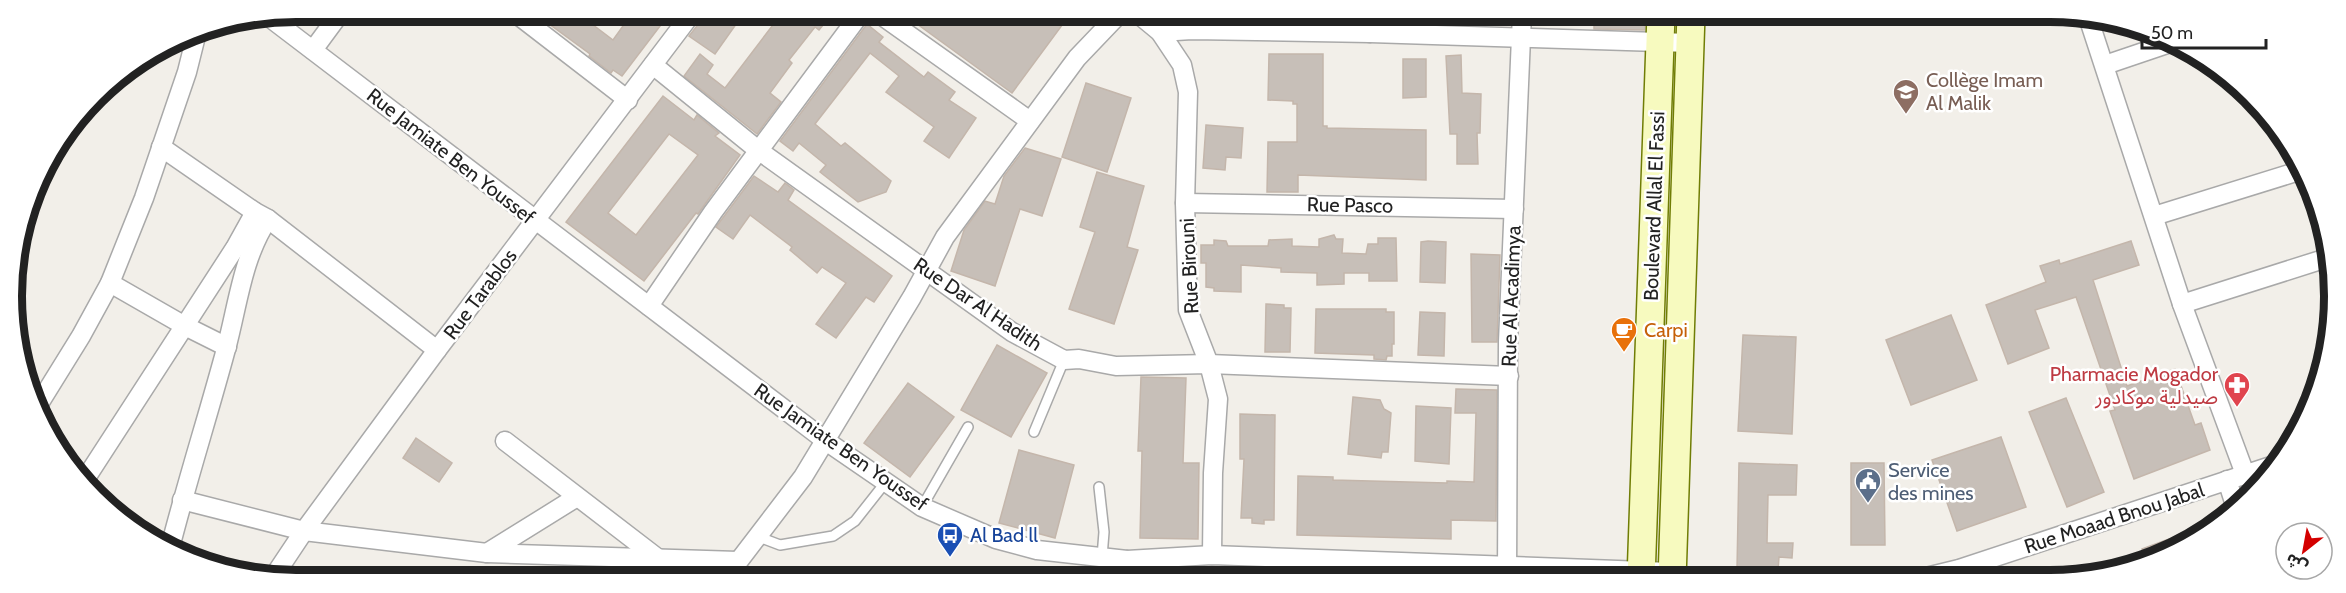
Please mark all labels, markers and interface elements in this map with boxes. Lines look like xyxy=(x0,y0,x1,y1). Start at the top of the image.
scale bar xyxy=(2142,12,2266,50)
text: 50 m xyxy=(2151,22,2193,44)
place label: Collège Imam Al Malik xyxy=(1926,68,2043,115)
school or university icon: Collège Imam Al Malik xyxy=(1891,77,1921,115)
street label: Rue Jamiate Ben Youssef xyxy=(362,83,540,229)
street label: Boulevard Allal El Fassi xyxy=(1639,111,1669,301)
street label: Rue Pasco xyxy=(1307,192,1393,218)
street label: Rue Birouni xyxy=(1175,217,1203,315)
street label: Rue Al Acadimya xyxy=(1497,225,1525,367)
street label: Rue Tarablos xyxy=(438,244,522,344)
street label: Rue Dar Al Hadith xyxy=(909,252,1047,356)
cafe icon: Carpi xyxy=(1609,315,1639,353)
place label: Carpi xyxy=(1644,318,1688,342)
place label: Pharmacie Mogador صيدلية موكادور xyxy=(2050,362,2219,409)
pharmacy icon: Pharmacie Mogador صيدلية موكادور xyxy=(2222,370,2252,408)
street label: Rue Jamiate Ben Youssef xyxy=(750,378,933,516)
place label: Service des mines xyxy=(1888,458,1974,505)
public building icon: Service des mines xyxy=(1853,466,1883,504)
street label: Rue Moaad Bnou Jabal xyxy=(2021,477,2207,558)
bus stop icon: Al Bad ll xyxy=(935,520,965,558)
north arrow xyxy=(2274,521,2334,581)
place label: Al Bad ll xyxy=(970,523,1038,547)
text: ش xyxy=(2282,550,2311,577)

